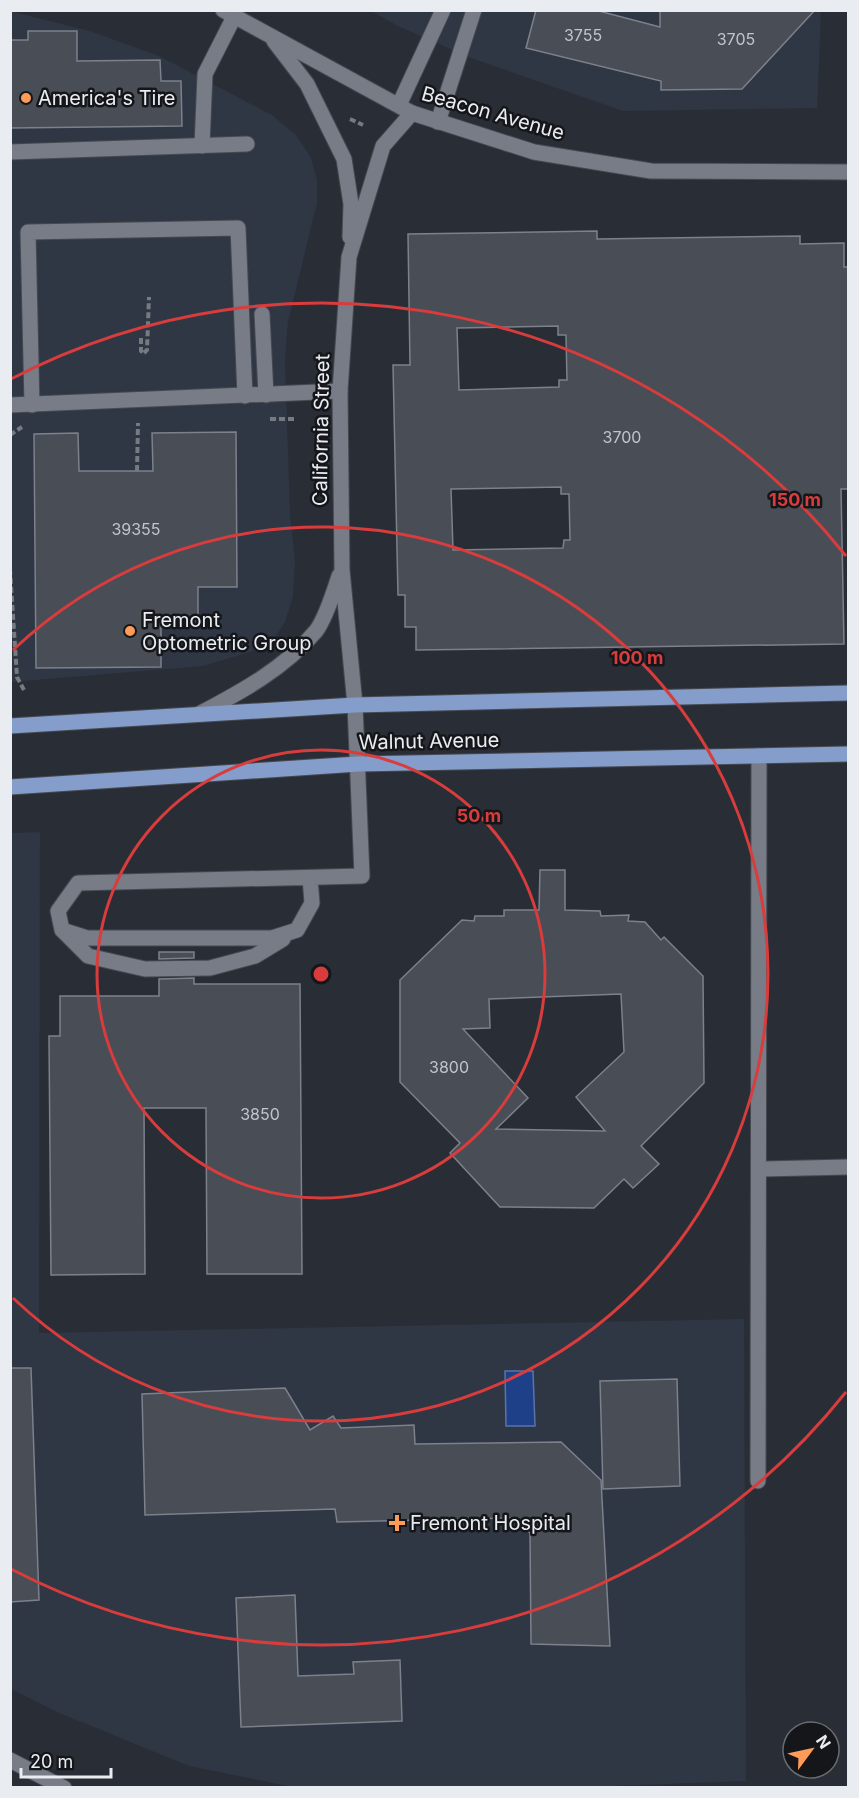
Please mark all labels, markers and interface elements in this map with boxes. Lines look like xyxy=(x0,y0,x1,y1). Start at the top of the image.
house number: 3755 xyxy=(564,25,602,45)
house number: 3705 xyxy=(717,29,755,49)
street label: Beacon Avenue xyxy=(419,81,567,145)
place label: America's Tire xyxy=(38,86,175,110)
marker: America's Tire xyxy=(19,91,33,105)
street label: California Street xyxy=(308,353,334,506)
house number: 3700 xyxy=(603,427,641,447)
text: 150 m xyxy=(769,489,821,510)
house number: 39355 xyxy=(111,519,161,539)
place label: Fremont Optometric Group xyxy=(142,608,312,655)
marker: Fremont Optometric Group xyxy=(123,624,137,638)
text: 100 m xyxy=(611,647,663,668)
street label: Walnut Avenue xyxy=(358,728,500,754)
text: 50 m xyxy=(457,805,501,826)
centre of rings xyxy=(311,964,331,984)
house number: 3800 xyxy=(429,1057,469,1077)
house number: 3850 xyxy=(240,1104,280,1124)
place label: Fremont Hospital xyxy=(410,1511,571,1535)
marker: Fremont Hospital xyxy=(388,1514,406,1532)
north arrow xyxy=(781,1720,841,1780)
text: N xyxy=(812,1731,835,1752)
scale bar xyxy=(21,1741,111,1779)
text: 20 m xyxy=(30,1751,73,1772)

